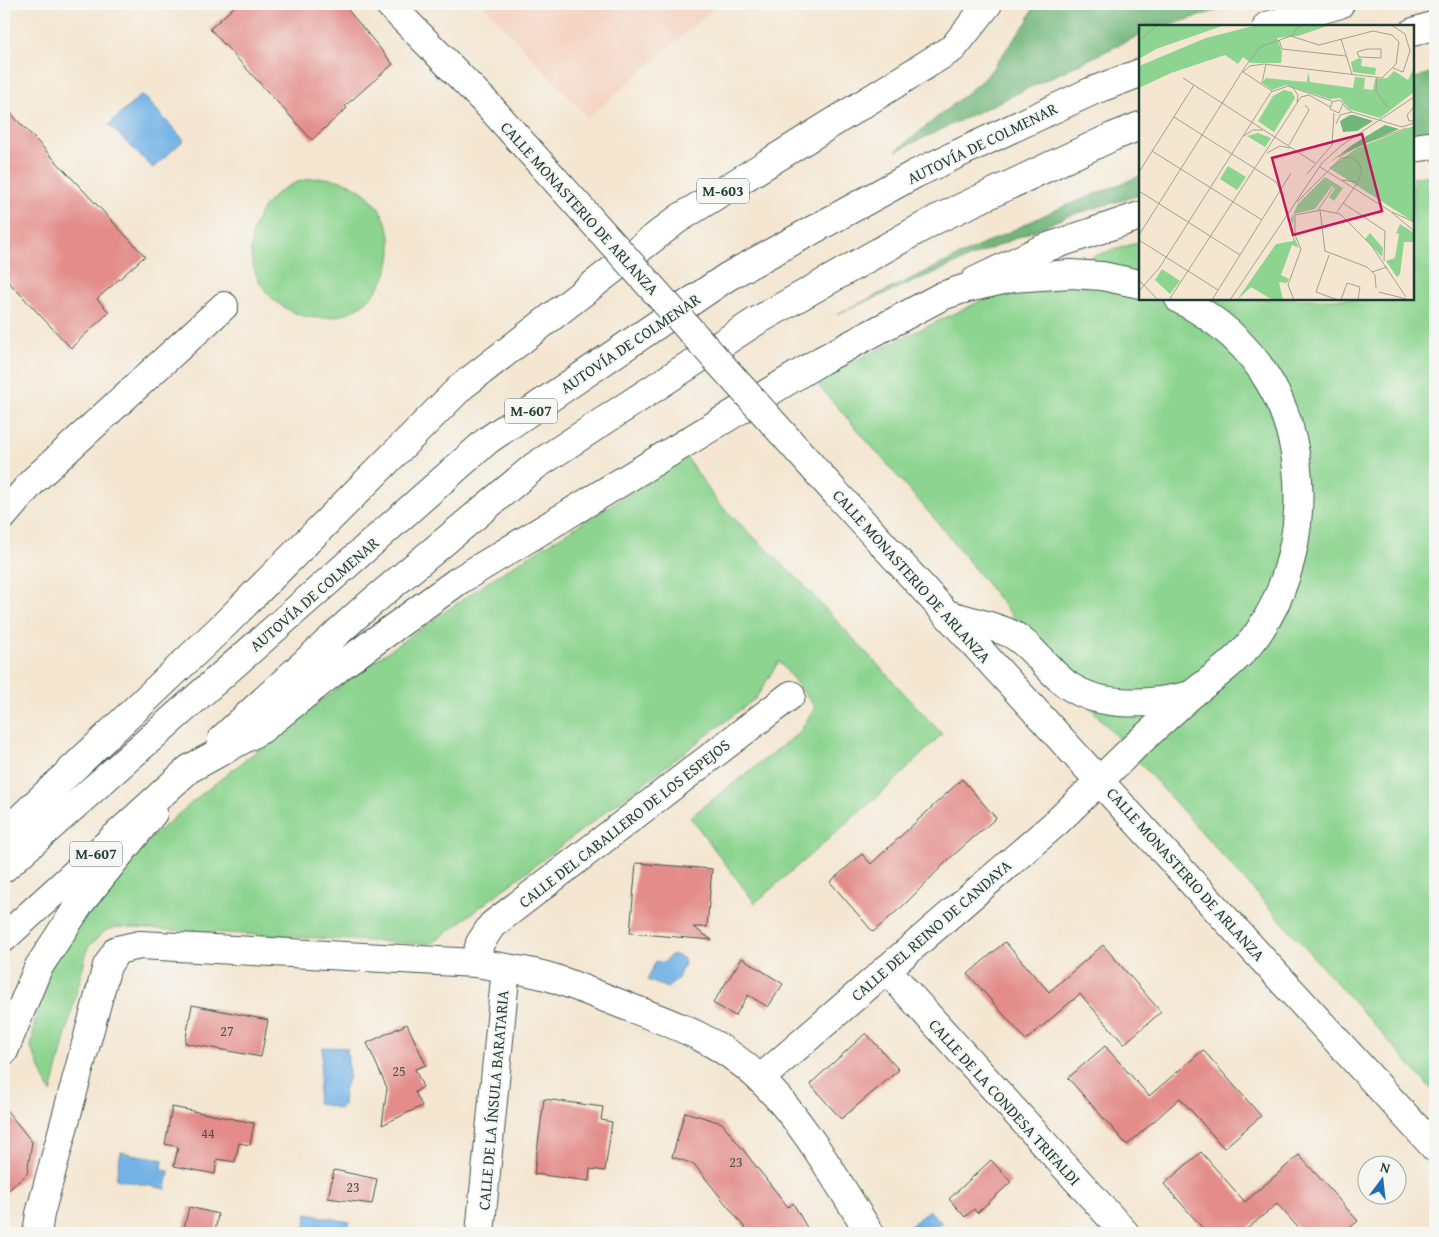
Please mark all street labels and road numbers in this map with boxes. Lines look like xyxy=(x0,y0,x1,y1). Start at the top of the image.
street label: AUTOVÍA DE COLMENAR xyxy=(903,96,1062,190)
street label: CALLE MONASTERIO DE ARLANZA xyxy=(495,116,665,301)
road number: M-603 xyxy=(697,178,749,204)
street label: AUTOVÍA DE COLMENAR xyxy=(555,287,706,399)
road number: M-607 xyxy=(505,398,557,424)
street label: CALLE MONASTERIO DE ARLANZA xyxy=(827,484,997,669)
street label: AUTOVÍA DE COLMENAR xyxy=(244,530,385,657)
street label: CALLE DEL CABALLERO DE LOS ESPEJOS xyxy=(513,733,735,913)
street label: CALLE MONASTERIO DE ARLANZA xyxy=(1101,782,1271,967)
road number: M-607 xyxy=(70,842,122,866)
street label: CALLE DEL REINO DE CANDAYA xyxy=(846,853,1017,1006)
street label: CALLE DE LA ÍNSULA BARATARIA xyxy=(471,989,515,1211)
street label: CALLE DE LA CONDESA TRIFALDI xyxy=(923,1013,1087,1191)

